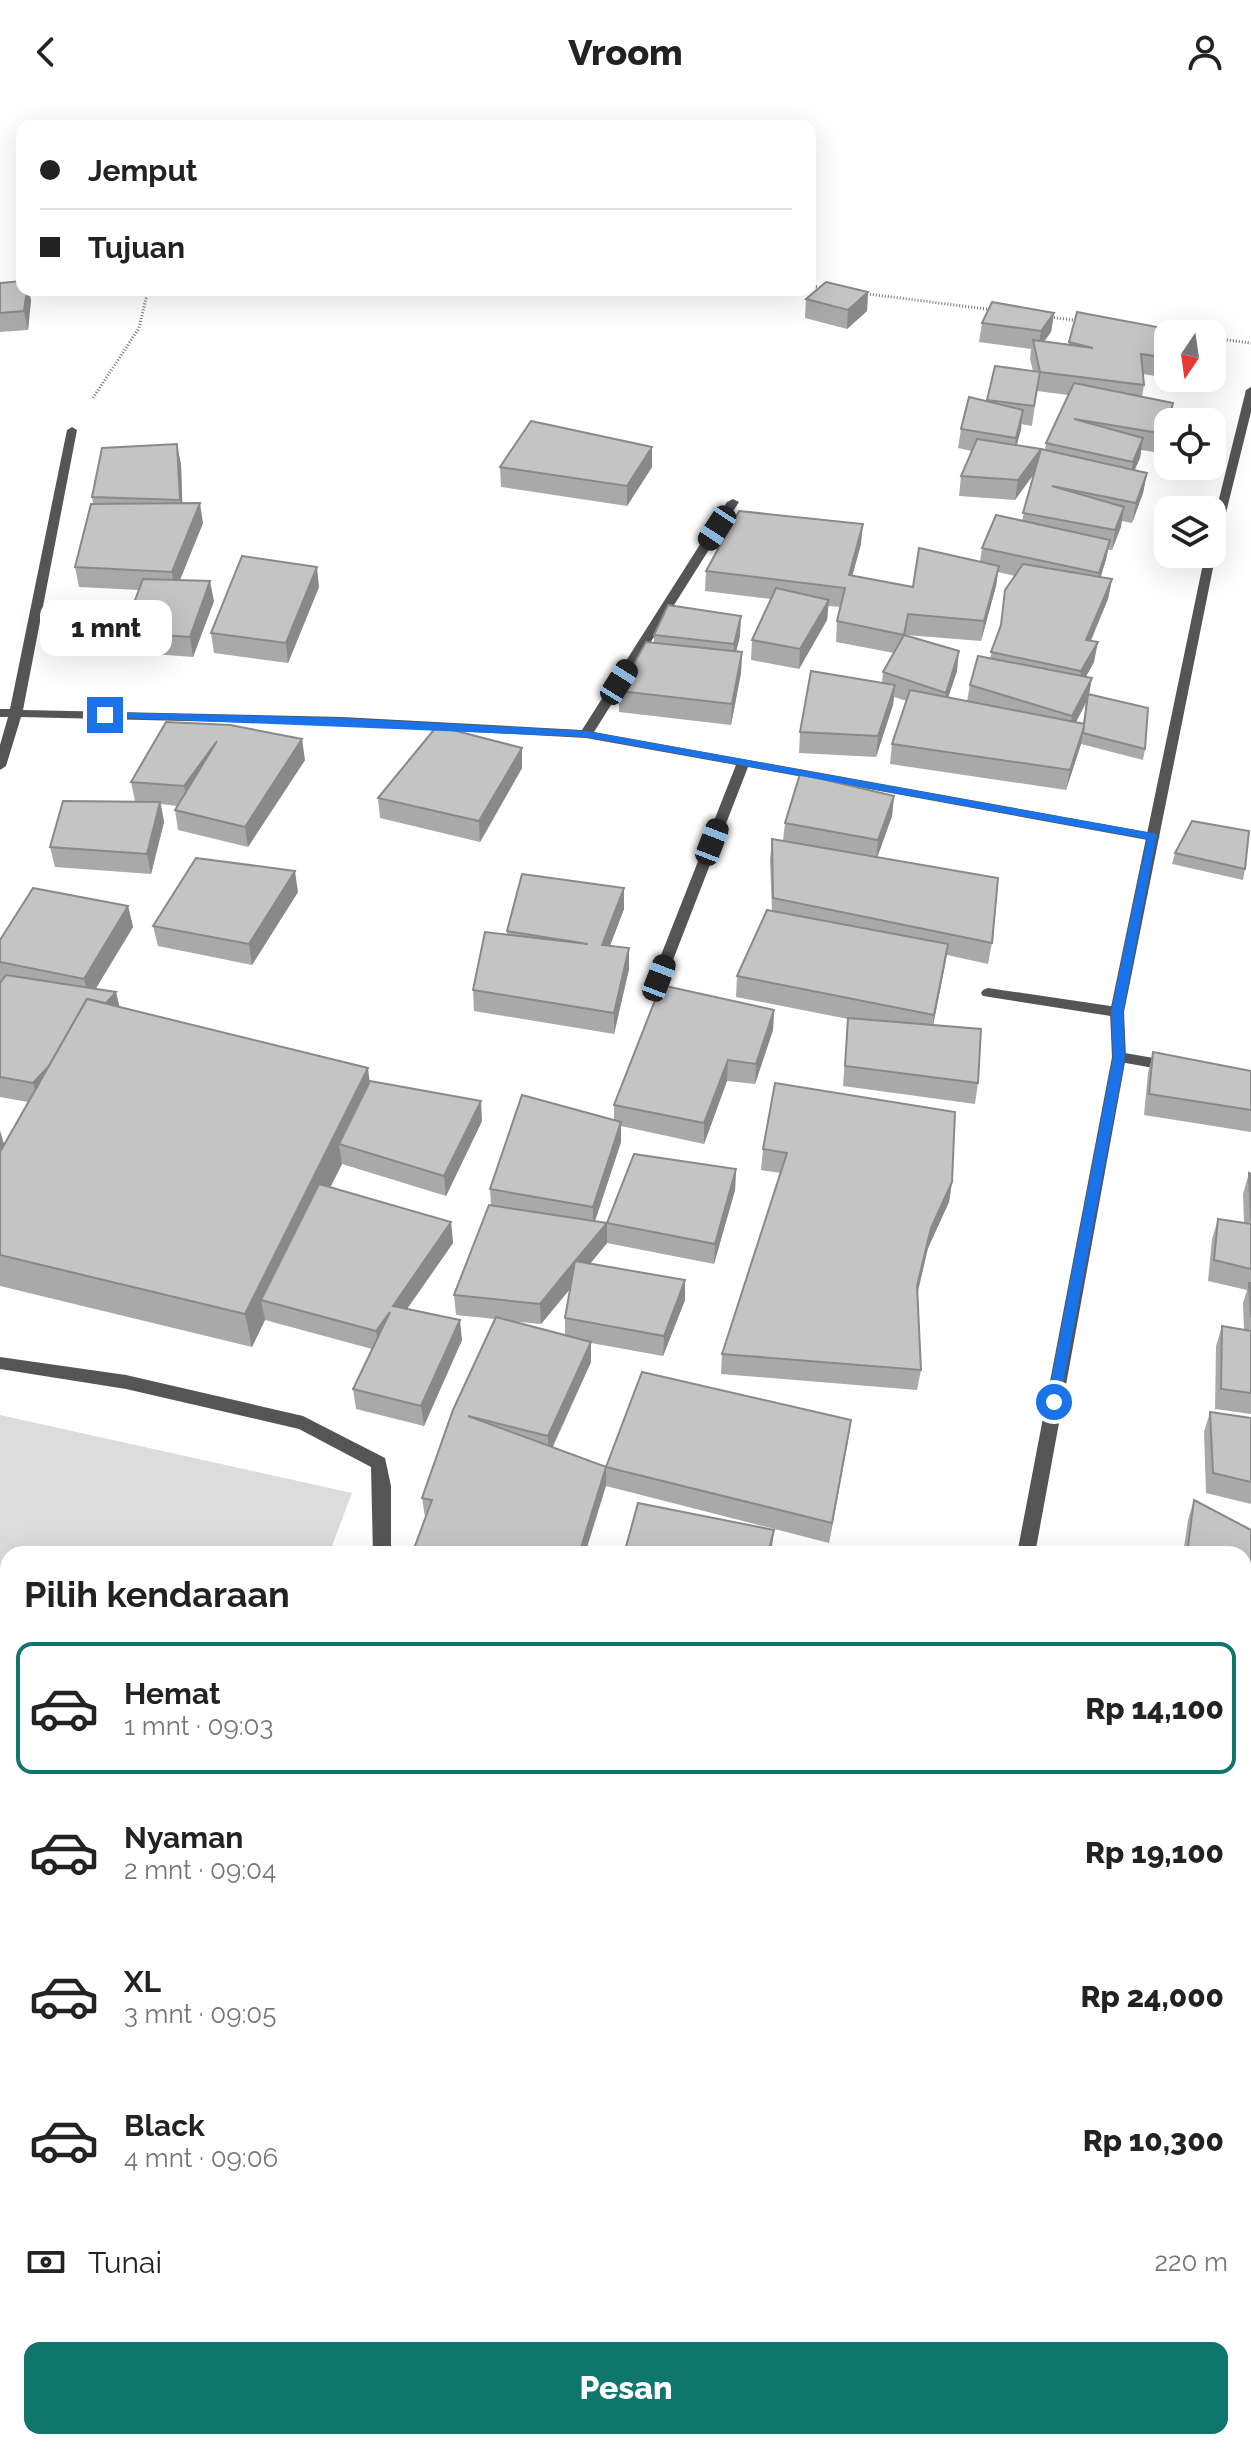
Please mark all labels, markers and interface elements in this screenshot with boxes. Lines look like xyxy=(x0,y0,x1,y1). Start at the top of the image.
icon: back xyxy=(24,30,68,74)
icon: person xyxy=(1183,30,1227,74)
text: Vroom xyxy=(568,31,683,73)
text: Jemput xyxy=(88,153,197,188)
text: Tujuan xyxy=(88,230,185,265)
north arrow xyxy=(1154,320,1226,392)
map controls xyxy=(1154,320,1226,568)
button: locate xyxy=(1154,408,1226,480)
button: layers xyxy=(1154,496,1226,568)
car xyxy=(694,501,740,555)
callout: 1 mnt xyxy=(39,599,171,655)
text: 1 mnt xyxy=(71,613,141,643)
car xyxy=(596,655,642,709)
route end xyxy=(87,697,123,733)
car xyxy=(692,815,732,869)
car xyxy=(639,951,679,1005)
route start xyxy=(1036,1384,1072,1420)
text: Pilih kendaraan xyxy=(24,1573,290,1615)
icon: car xyxy=(28,1672,100,1744)
text: Hemat xyxy=(124,1676,221,1711)
text: Rp 14,100 xyxy=(1085,1691,1224,1726)
text: 1 mnt · 09:03 xyxy=(124,1711,273,1741)
icon: car xyxy=(28,1816,100,1888)
text: Nyaman xyxy=(124,1820,244,1855)
text: Rp 19,100 xyxy=(1085,1835,1224,1870)
text: 2 mnt · 09:04 xyxy=(124,1855,276,1885)
icon: car xyxy=(28,1960,100,2032)
text: XL xyxy=(124,1964,161,1999)
text: Rp 24,000 xyxy=(1081,1979,1224,2014)
text: 3 mnt · 09:05 xyxy=(124,1999,276,2029)
icon: car xyxy=(28,2104,100,2176)
text: Black xyxy=(124,2108,205,2143)
text: Rp 10,300 xyxy=(1083,2123,1224,2158)
text: 4 mnt · 09:06 xyxy=(124,2143,278,2173)
icon: cash xyxy=(24,2240,68,2284)
text: Tunai xyxy=(88,2245,162,2280)
text: 220 m xyxy=(1154,2247,1228,2277)
button: Pesan xyxy=(24,2342,1228,2434)

